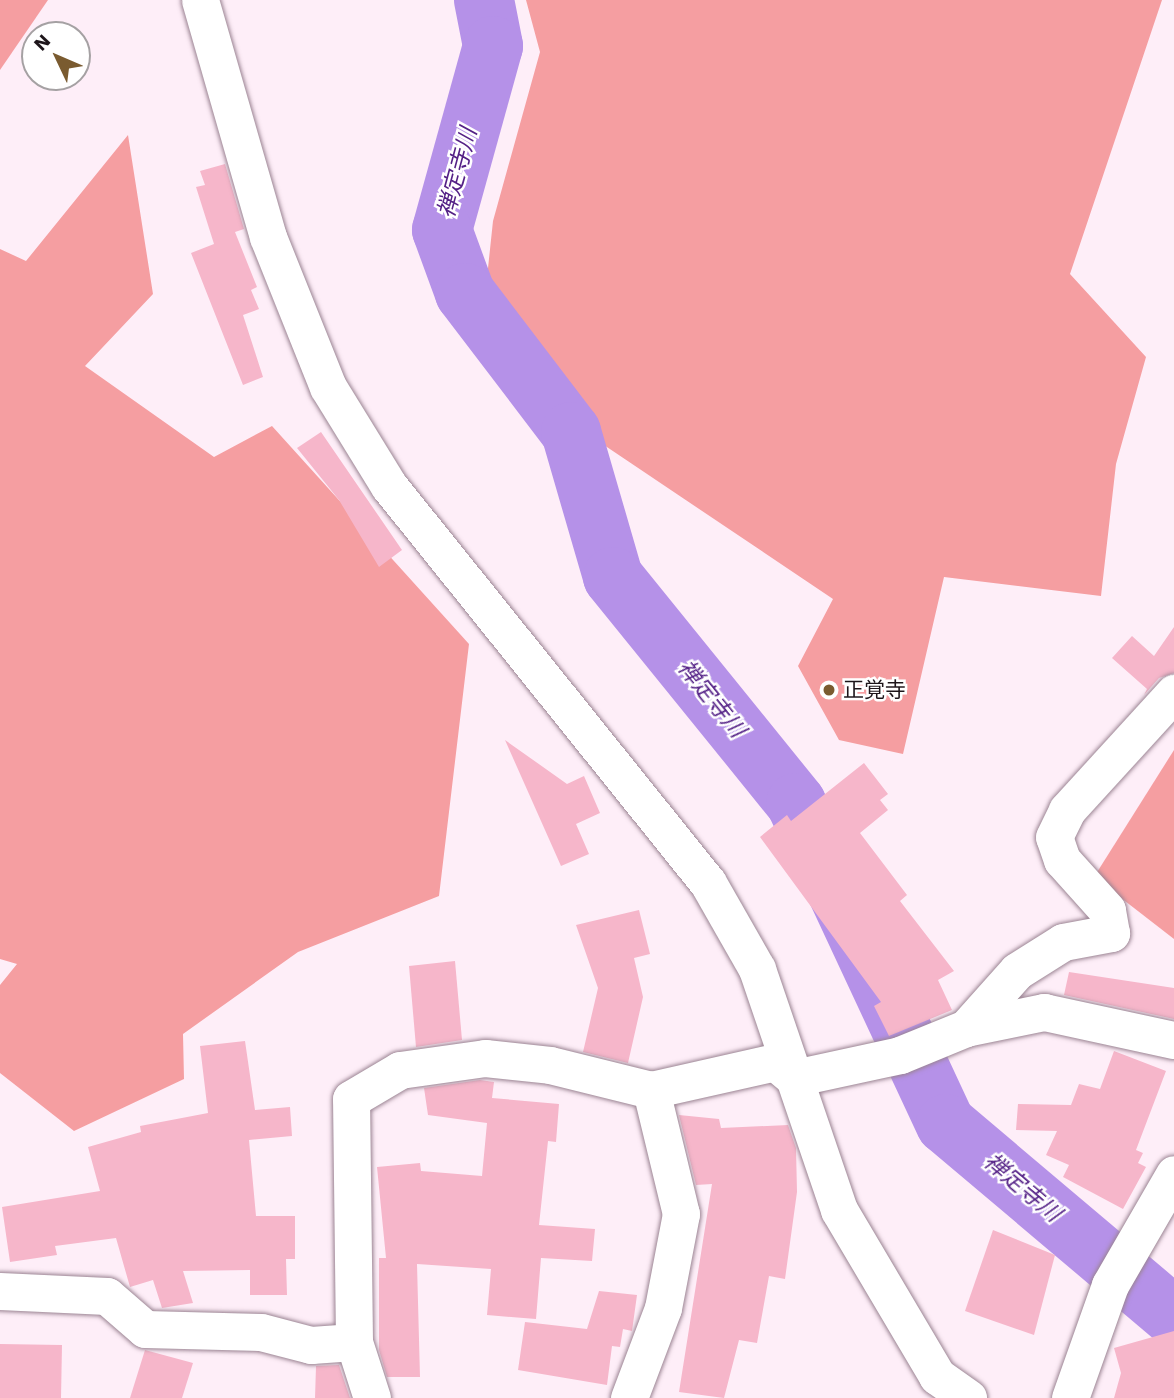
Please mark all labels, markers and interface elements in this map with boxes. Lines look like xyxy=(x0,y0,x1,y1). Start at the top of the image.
north arrow xyxy=(21,21,91,91)
text: N xyxy=(29,29,55,56)
water label: 禅定寺川 xyxy=(433,125,483,221)
water label: 禅定寺川 xyxy=(671,655,751,743)
place label: 正覚寺 xyxy=(843,677,906,703)
marker: 正覚寺 xyxy=(821,682,837,698)
water label: 禅定寺川 xyxy=(978,1148,1066,1228)

